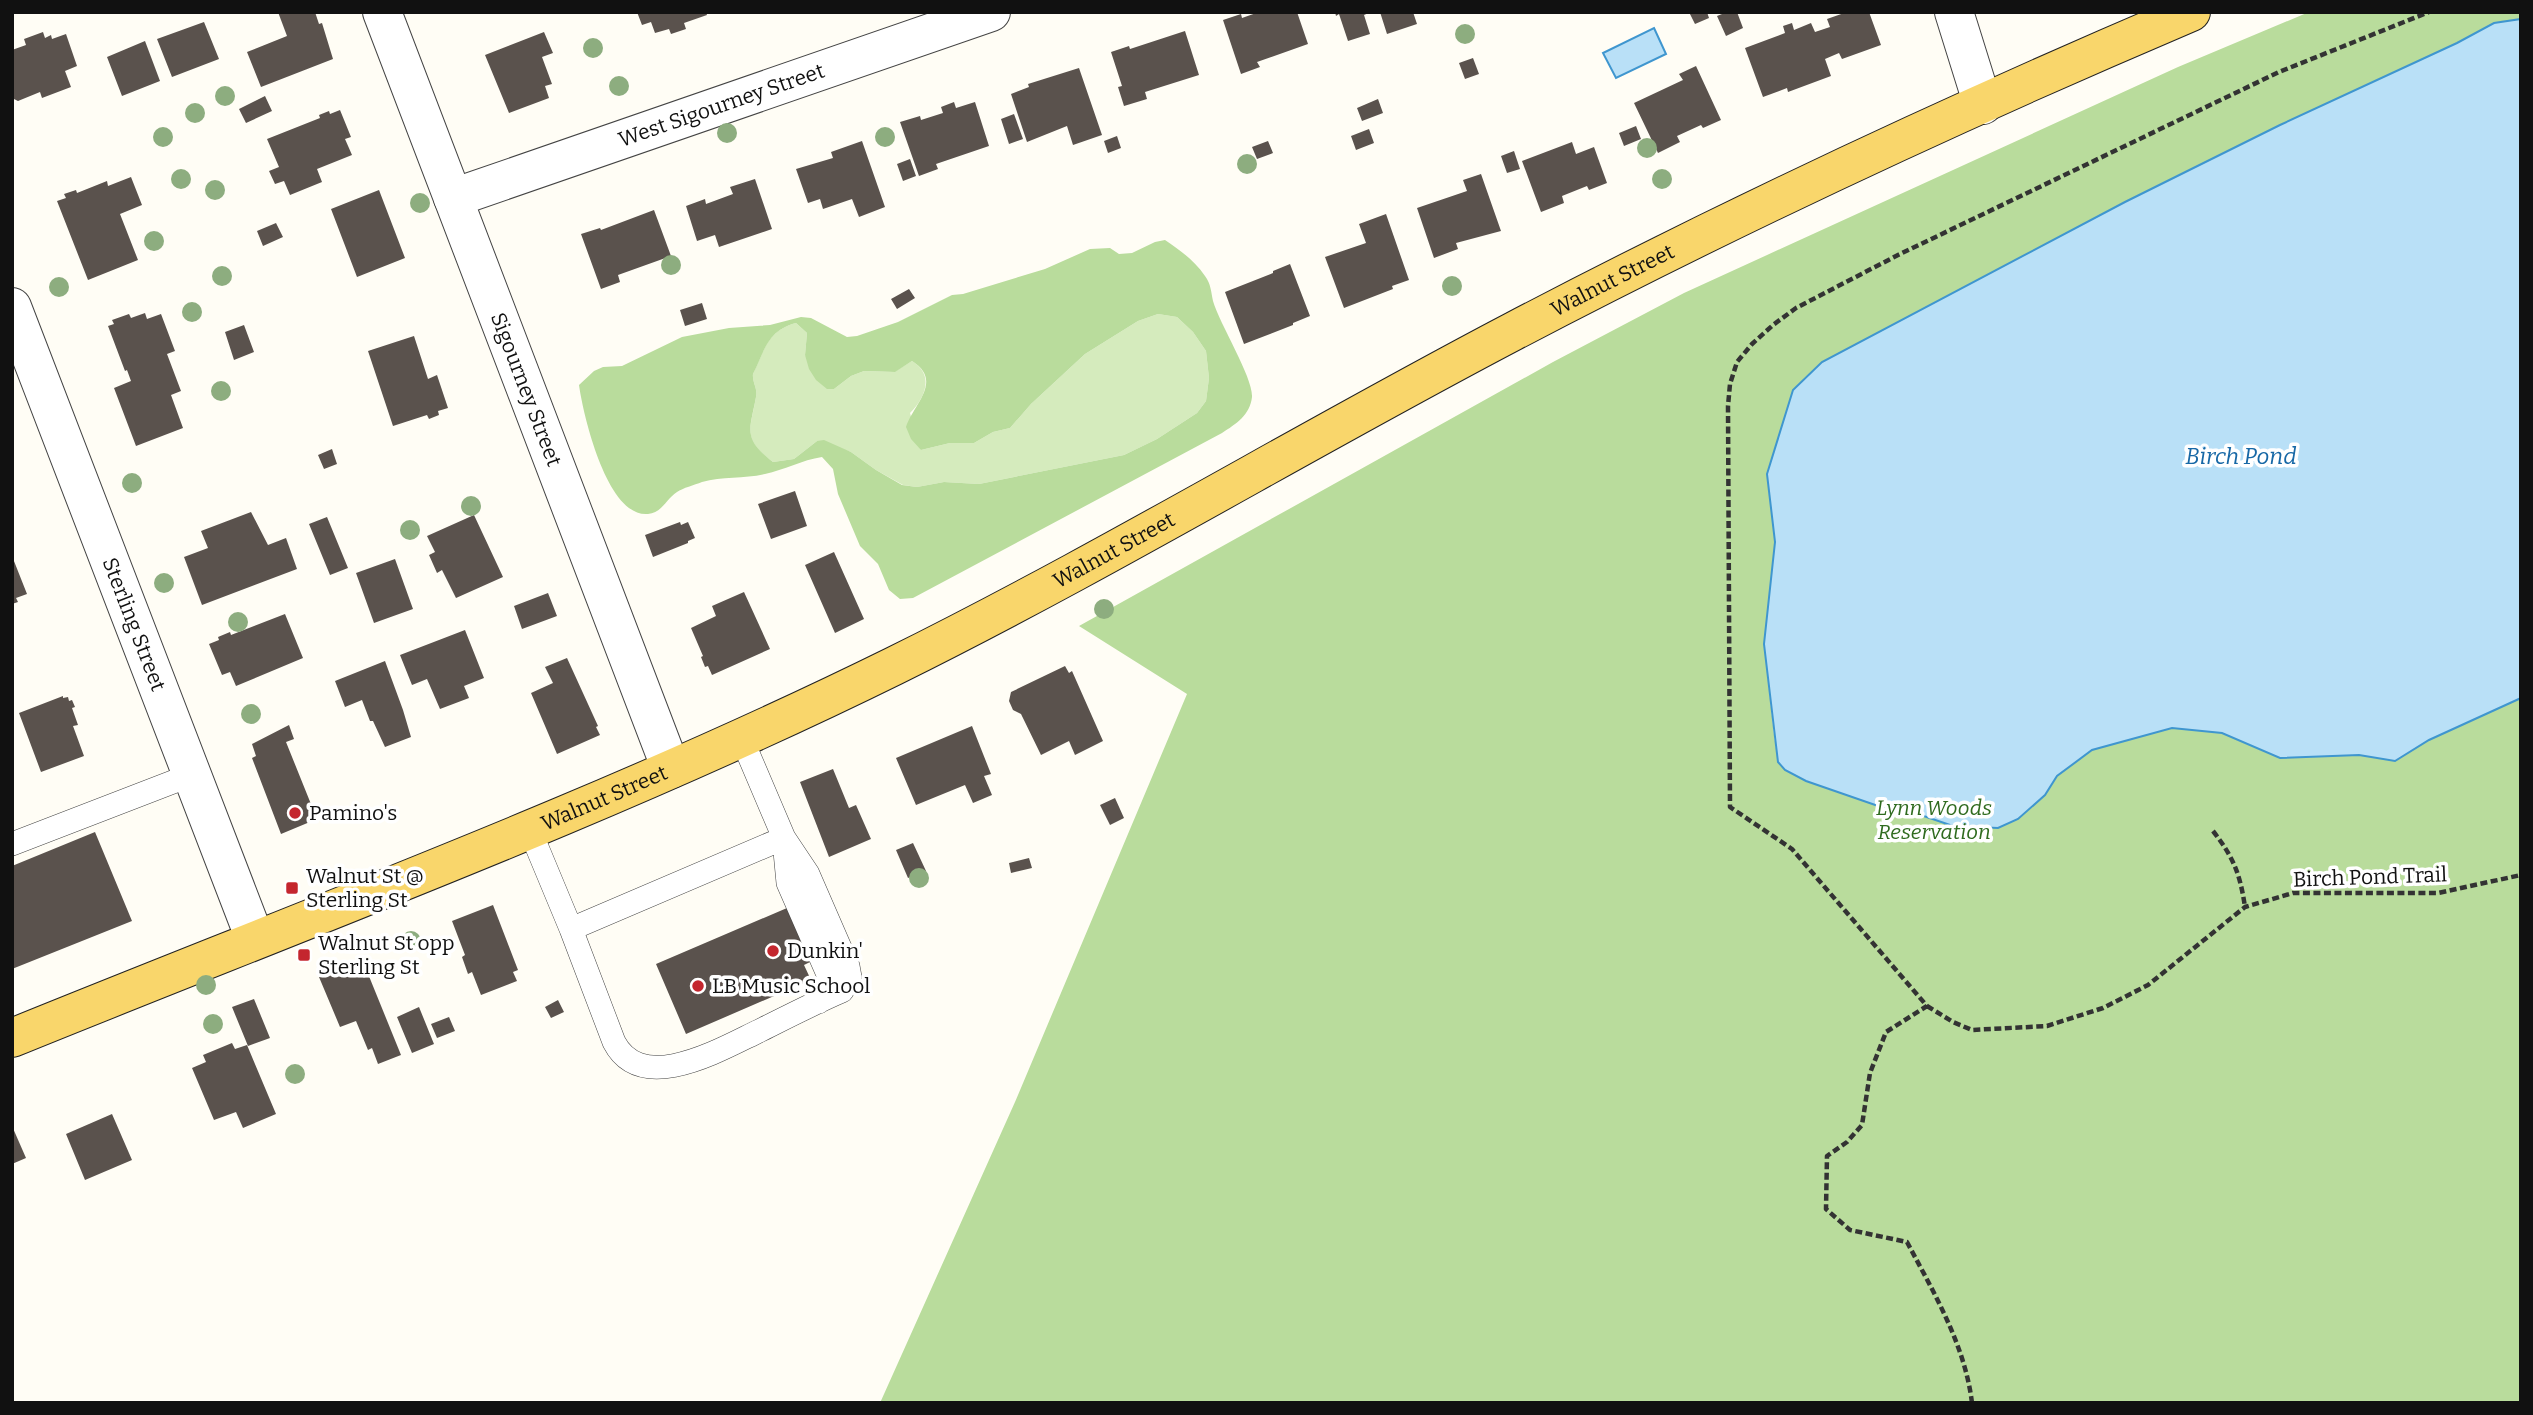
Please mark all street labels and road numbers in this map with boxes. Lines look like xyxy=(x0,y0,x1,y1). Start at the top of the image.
street label: West Sigourney Street xyxy=(615,57,828,153)
street label: Walnut Street xyxy=(1546,238,1679,322)
street label: Sigourney Street xyxy=(485,309,567,470)
street label: Walnut Street xyxy=(1049,506,1180,594)
street label: Sterling Street xyxy=(97,554,172,695)
street label: Walnut Street xyxy=(537,759,672,836)
street label: Birch Pond Trail xyxy=(2292,861,2448,893)

